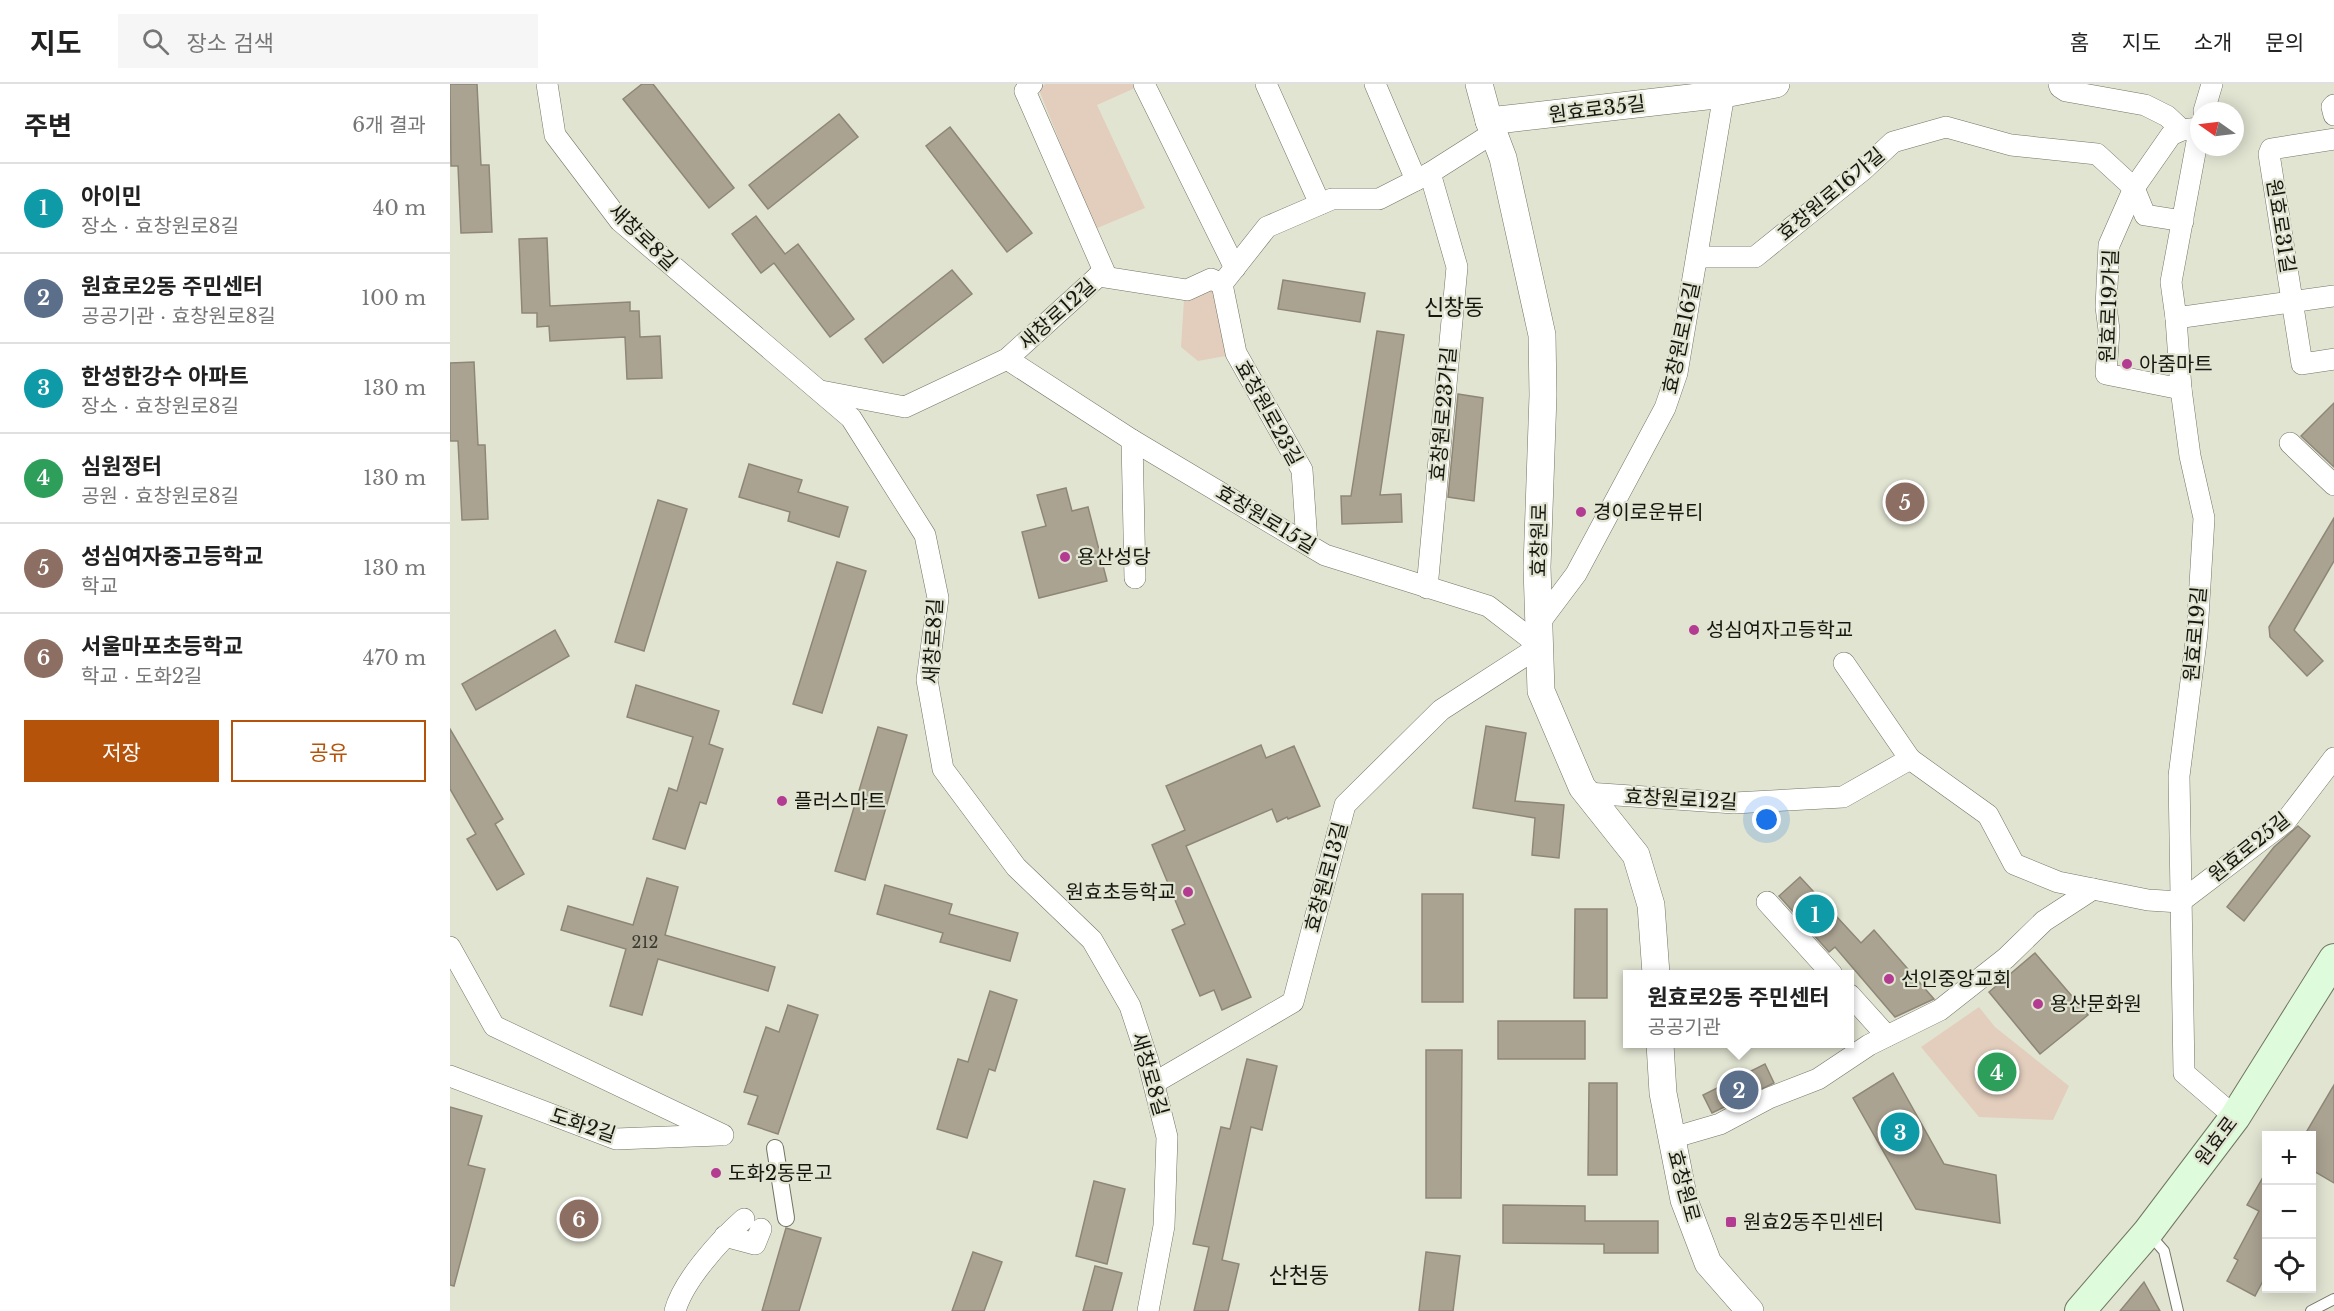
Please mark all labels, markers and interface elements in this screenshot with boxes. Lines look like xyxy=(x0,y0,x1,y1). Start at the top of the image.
search box xyxy=(118,14,538,68)
icon: search xyxy=(139,25,172,58)
text: 지도 xyxy=(30,26,82,61)
text: 장소 검색 xyxy=(187,30,274,57)
text: 홈 xyxy=(2070,30,2089,56)
text: 지도 xyxy=(2122,30,2161,56)
text: 소개 xyxy=(2194,30,2232,56)
text: 문의 xyxy=(2265,30,2304,56)
street label: 원효로35길 xyxy=(1547,91,1647,127)
north arrow xyxy=(2190,102,2244,156)
text: 주변 xyxy=(24,110,72,142)
text: 6개 결과 xyxy=(352,113,426,137)
street label: 효창원로16가길 xyxy=(1773,142,1889,246)
street label: 원효로31길 xyxy=(2262,177,2300,275)
text: 아이민 xyxy=(81,183,142,210)
text: 1 xyxy=(39,196,48,220)
text: 40 m xyxy=(373,196,426,220)
street label: 새창로8길 xyxy=(604,199,682,275)
text: 장소 · 효창원로8길 xyxy=(81,214,239,238)
street label: 원효로19가길 xyxy=(2095,249,2123,363)
text: 원효로2동 주민센터 xyxy=(81,273,263,300)
street label: 새창로12길 xyxy=(1014,273,1100,355)
street label: 효창원로16길 xyxy=(1657,280,1705,396)
text: 2 xyxy=(37,286,50,310)
text: 100 m xyxy=(361,286,426,310)
district label: 신창동 xyxy=(1424,294,1484,321)
text: 공공기관 · 효창원로8길 xyxy=(81,304,276,328)
street label: 효창원로23가길 xyxy=(1425,346,1461,482)
place label: 아줌마트 xyxy=(2139,352,2213,376)
street label: 효창원로23길 xyxy=(1230,356,1308,470)
marker: 아줌마트 xyxy=(2120,357,2134,371)
text: 한성한강수 아파트 xyxy=(81,363,249,390)
text: 3 xyxy=(37,376,50,400)
text: 130 m xyxy=(363,376,426,400)
text: 장소 · 효창원로8길 xyxy=(81,394,239,418)
text: 심원정터 xyxy=(81,453,162,480)
text: 4 xyxy=(37,466,50,490)
text: 130 m xyxy=(363,466,426,490)
street label: 효창원로15길 xyxy=(1212,480,1320,558)
pin: 5 xyxy=(1886,480,1924,524)
text: 공원 · 효창원로8길 xyxy=(81,484,239,508)
place label: 경이로운뷰티 xyxy=(1593,500,1703,524)
street label: 효창원로 xyxy=(1526,503,1552,577)
marker: 경이로운뷰티 xyxy=(1574,505,1588,519)
text: 성심여자중고등학교 xyxy=(81,543,263,570)
place label: 용산성당 xyxy=(1077,545,1151,569)
marker: 용산성당 xyxy=(1058,550,1072,564)
text: 5 xyxy=(38,556,49,580)
text: 130 m xyxy=(363,556,426,580)
text: 학교 xyxy=(81,574,118,598)
street label: 원효로19길 xyxy=(2179,585,2211,683)
street label: 새창로8길 xyxy=(919,598,947,684)
place label: 성심여자고등학교 xyxy=(1706,618,1853,642)
marker: 성심여자고등학교 xyxy=(1687,623,1701,637)
text: 서울마포초등학교 xyxy=(81,633,243,660)
text: 6 xyxy=(37,646,50,670)
text: 470 m xyxy=(363,646,426,670)
text: 학교 · 도화2길 xyxy=(81,664,203,688)
button: 저장 xyxy=(24,720,219,782)
button: 공유 xyxy=(231,720,426,782)
street label: 효창원로12길 xyxy=(1624,784,1738,814)
place label: 플러스마트 xyxy=(794,789,886,813)
marker: 플러스마트 xyxy=(775,794,789,808)
your location xyxy=(1752,805,1781,834)
street label: 원효로25길 xyxy=(2204,807,2294,887)
street label: 효창원로13길 xyxy=(1300,819,1352,935)
place label: 원효초등학교 xyxy=(1066,880,1176,904)
marker: 원효초등학교 xyxy=(1181,885,1195,899)
pin: 1 xyxy=(1796,892,1834,936)
house number: 212 xyxy=(632,932,658,952)
place label: 선인중앙교회 xyxy=(1901,967,2011,991)
popup xyxy=(1623,970,1854,1048)
marker: 선인중앙교회 xyxy=(1882,972,1896,986)
text: 원효로2동 주민센터 xyxy=(1647,984,1830,1011)
place label: 용산문화원 xyxy=(2050,992,2142,1016)
marker: 용산문화원 xyxy=(2031,997,2045,1011)
text: 공공기관 xyxy=(1647,1015,1721,1039)
street label: 새창로8길 xyxy=(1127,1029,1173,1119)
pin: 4 xyxy=(1978,1050,2016,1094)
pin: 2 xyxy=(1720,1068,1758,1112)
street label: 도화2길 xyxy=(547,1103,619,1147)
pin: 3 xyxy=(1880,1110,1920,1154)
street label: 원효로 xyxy=(2190,1112,2242,1170)
map controls xyxy=(2262,1131,2316,1293)
button: + xyxy=(2262,1131,2316,1185)
street label: 효창원로 xyxy=(1663,1147,1705,1225)
place label: 도화2동문고 xyxy=(728,1161,832,1185)
marker: 도화2동문고 xyxy=(709,1166,723,1180)
button: − xyxy=(2262,1185,2316,1239)
pin: 6 xyxy=(560,1196,598,1242)
place label: 원효2동주민센터 xyxy=(1743,1210,1884,1234)
marker: 원효2동주민센터 xyxy=(1724,1215,1738,1229)
button: locate xyxy=(2262,1239,2316,1293)
district label: 산천동 xyxy=(1269,1262,1329,1289)

